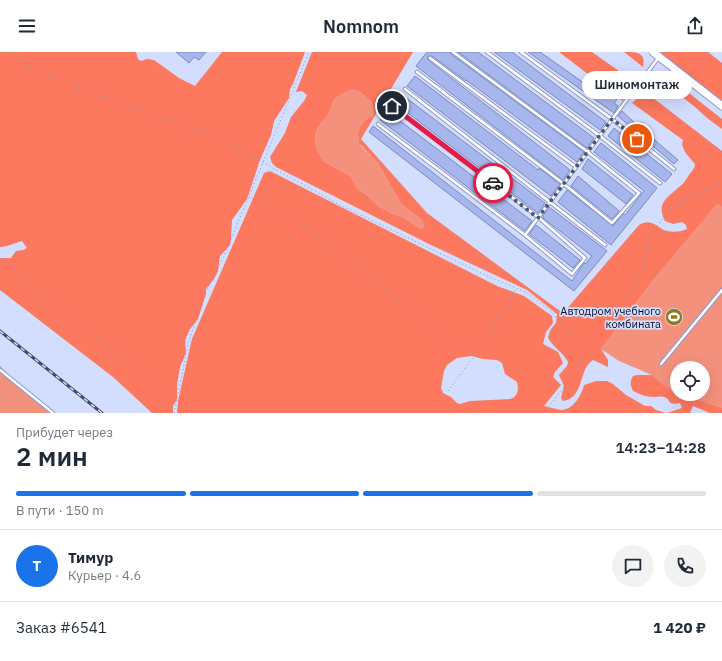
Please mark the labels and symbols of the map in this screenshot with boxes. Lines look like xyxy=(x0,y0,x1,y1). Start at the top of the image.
callout: Шиномонтаж xyxy=(582,71,692,99)
pin xyxy=(375,89,409,123)
pin xyxy=(620,122,654,156)
courier xyxy=(473,163,513,203)
place label: Автодром учебного комбината xyxy=(560,304,661,331)
sports icon: Автодром учебного комбината xyxy=(664,307,684,327)

